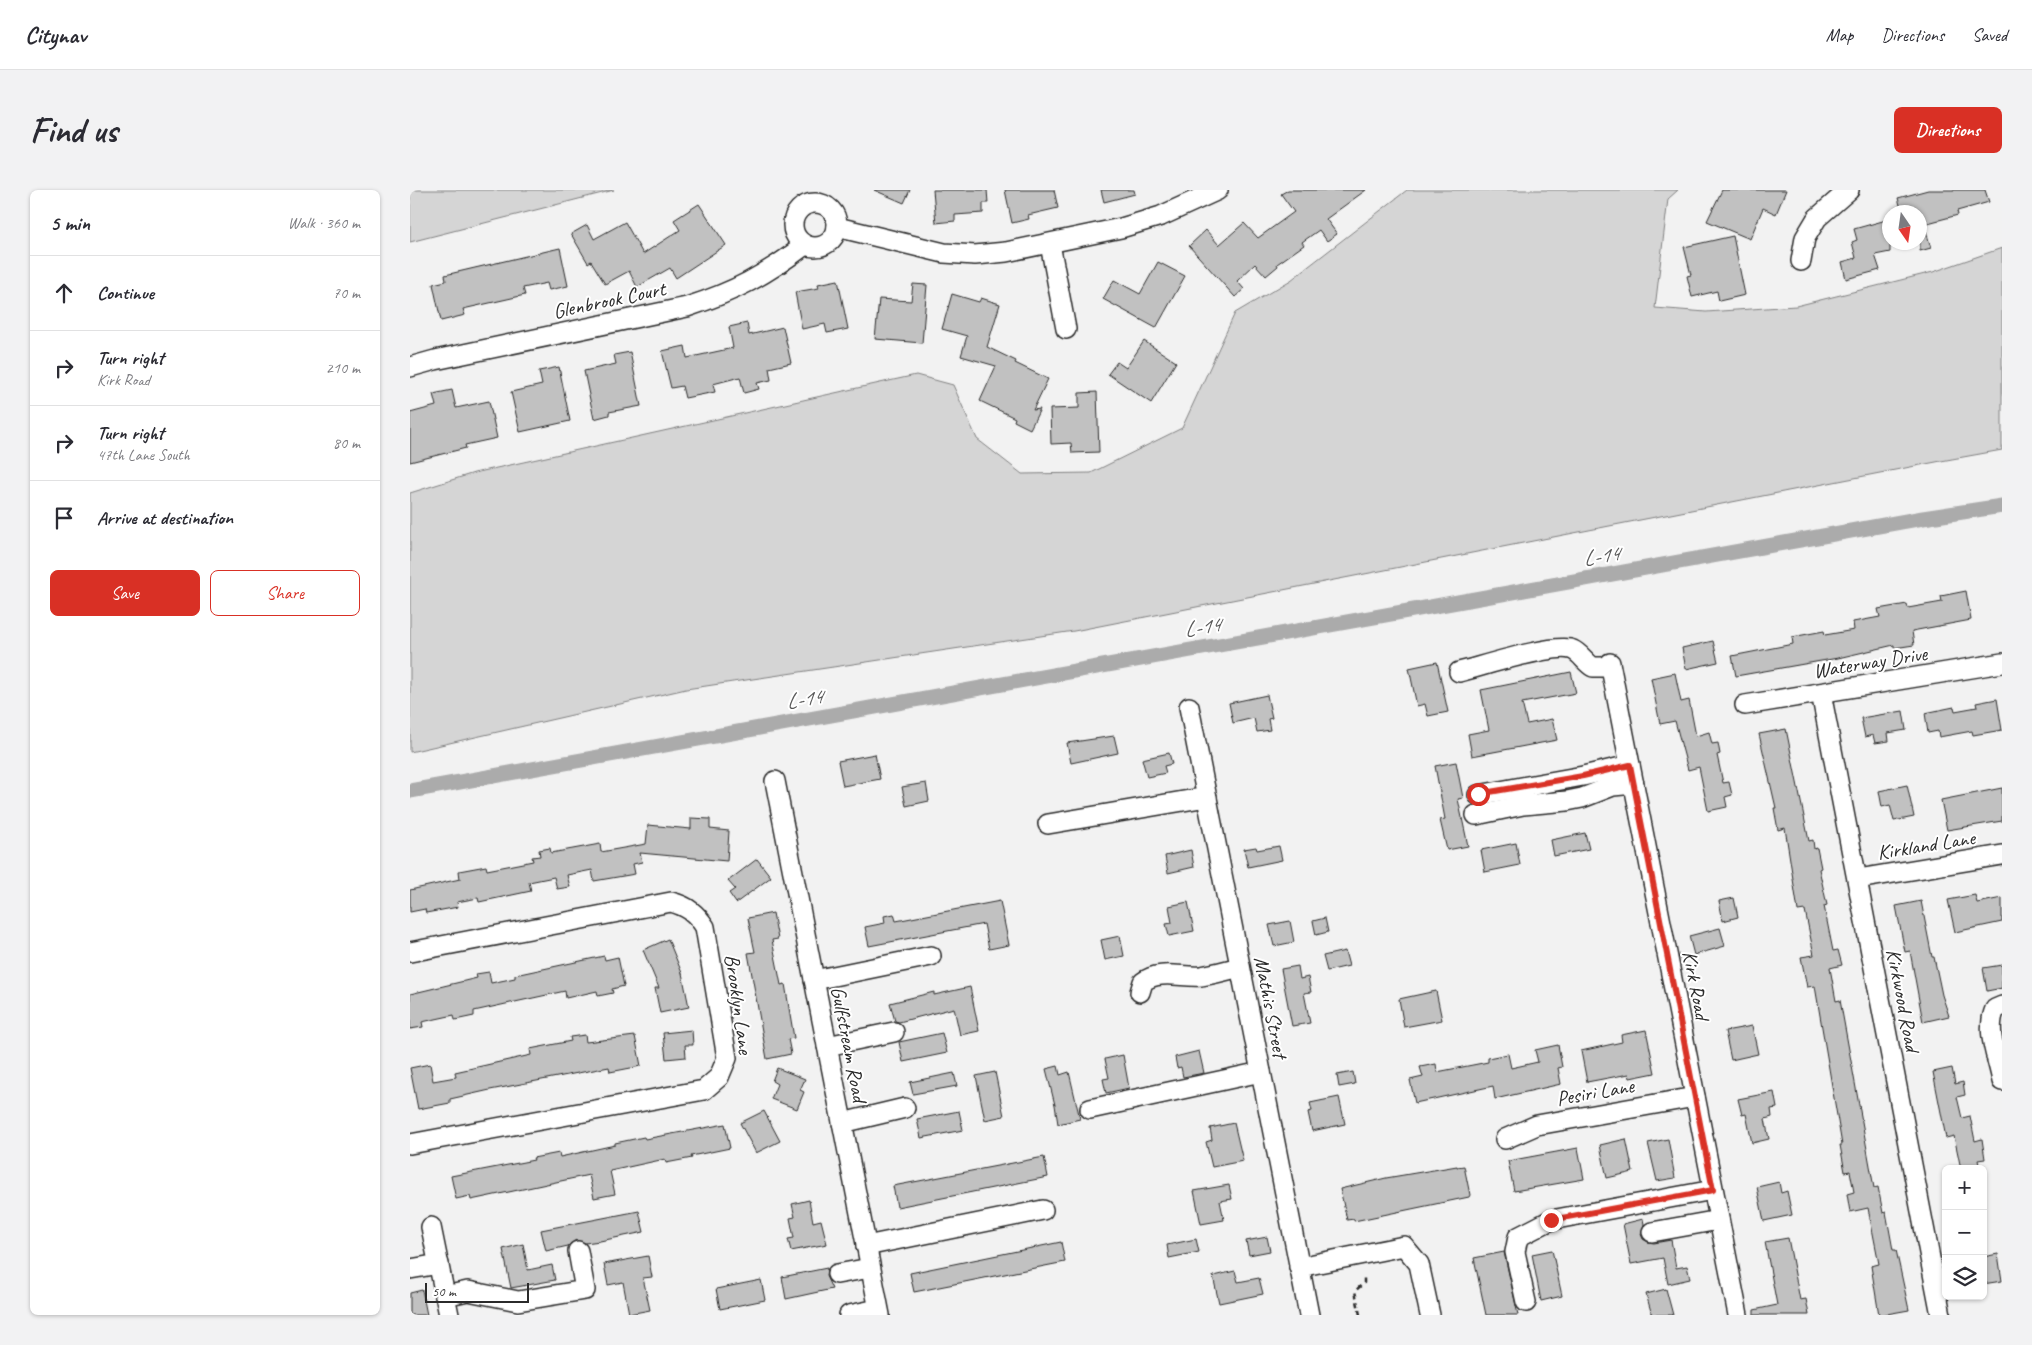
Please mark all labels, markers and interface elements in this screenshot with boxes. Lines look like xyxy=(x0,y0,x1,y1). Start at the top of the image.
text: Citynav xyxy=(25,20,86,50)
text: Map xyxy=(1826,24,1853,46)
text: Directions xyxy=(1881,24,1944,46)
text: Saved xyxy=(1972,24,2007,46)
button: Directions xyxy=(1894,107,2002,153)
text: Find us xyxy=(30,108,117,153)
north arrow xyxy=(1882,205,1927,250)
text: 5 min xyxy=(50,210,90,236)
text: Walk · 360 m xyxy=(288,213,360,233)
street label: Glenbrook Court xyxy=(550,275,670,325)
icon: ahead xyxy=(50,279,78,307)
text: Continue xyxy=(97,281,154,305)
text: 70 m xyxy=(333,283,360,303)
text: Turn right xyxy=(97,346,164,370)
icon: right xyxy=(50,354,78,382)
text: 210 m xyxy=(326,358,360,378)
text: Kirk Road xyxy=(97,370,150,390)
text: Turn right xyxy=(97,421,164,445)
icon: right xyxy=(50,429,78,457)
text: 80 m xyxy=(333,433,360,453)
text: 47th Lane South xyxy=(97,445,190,465)
icon: arrive xyxy=(50,504,78,532)
text: Arrive at destination xyxy=(97,506,233,530)
water label: L-14 xyxy=(1581,538,1626,573)
button: Save xyxy=(50,570,200,616)
button: Share xyxy=(210,570,360,616)
water label: L-14 xyxy=(1182,609,1227,644)
street label: Waterway Drive xyxy=(1811,640,1930,684)
water label: L-14 xyxy=(784,681,829,716)
route start xyxy=(1467,783,1490,806)
street label: Kirkland Lane xyxy=(1875,824,1979,866)
street label: Kirkwood Road xyxy=(1880,946,1926,1057)
street label: Kirk Road xyxy=(1677,948,1716,1024)
street label: Brooklyn Lane xyxy=(719,952,759,1057)
street label: Mathis Street xyxy=(1248,954,1294,1063)
street label: Gulfstream Road xyxy=(825,984,874,1108)
street label: Pesiri Lane xyxy=(1554,1072,1637,1112)
map controls xyxy=(1942,1165,1987,1300)
button: + xyxy=(1942,1165,1987,1210)
route end xyxy=(1540,1209,1563,1232)
button: − xyxy=(1942,1210,1987,1255)
button: layers xyxy=(1942,1255,1987,1300)
scale bar xyxy=(425,1280,529,1303)
text: 50 m xyxy=(432,1283,456,1300)

